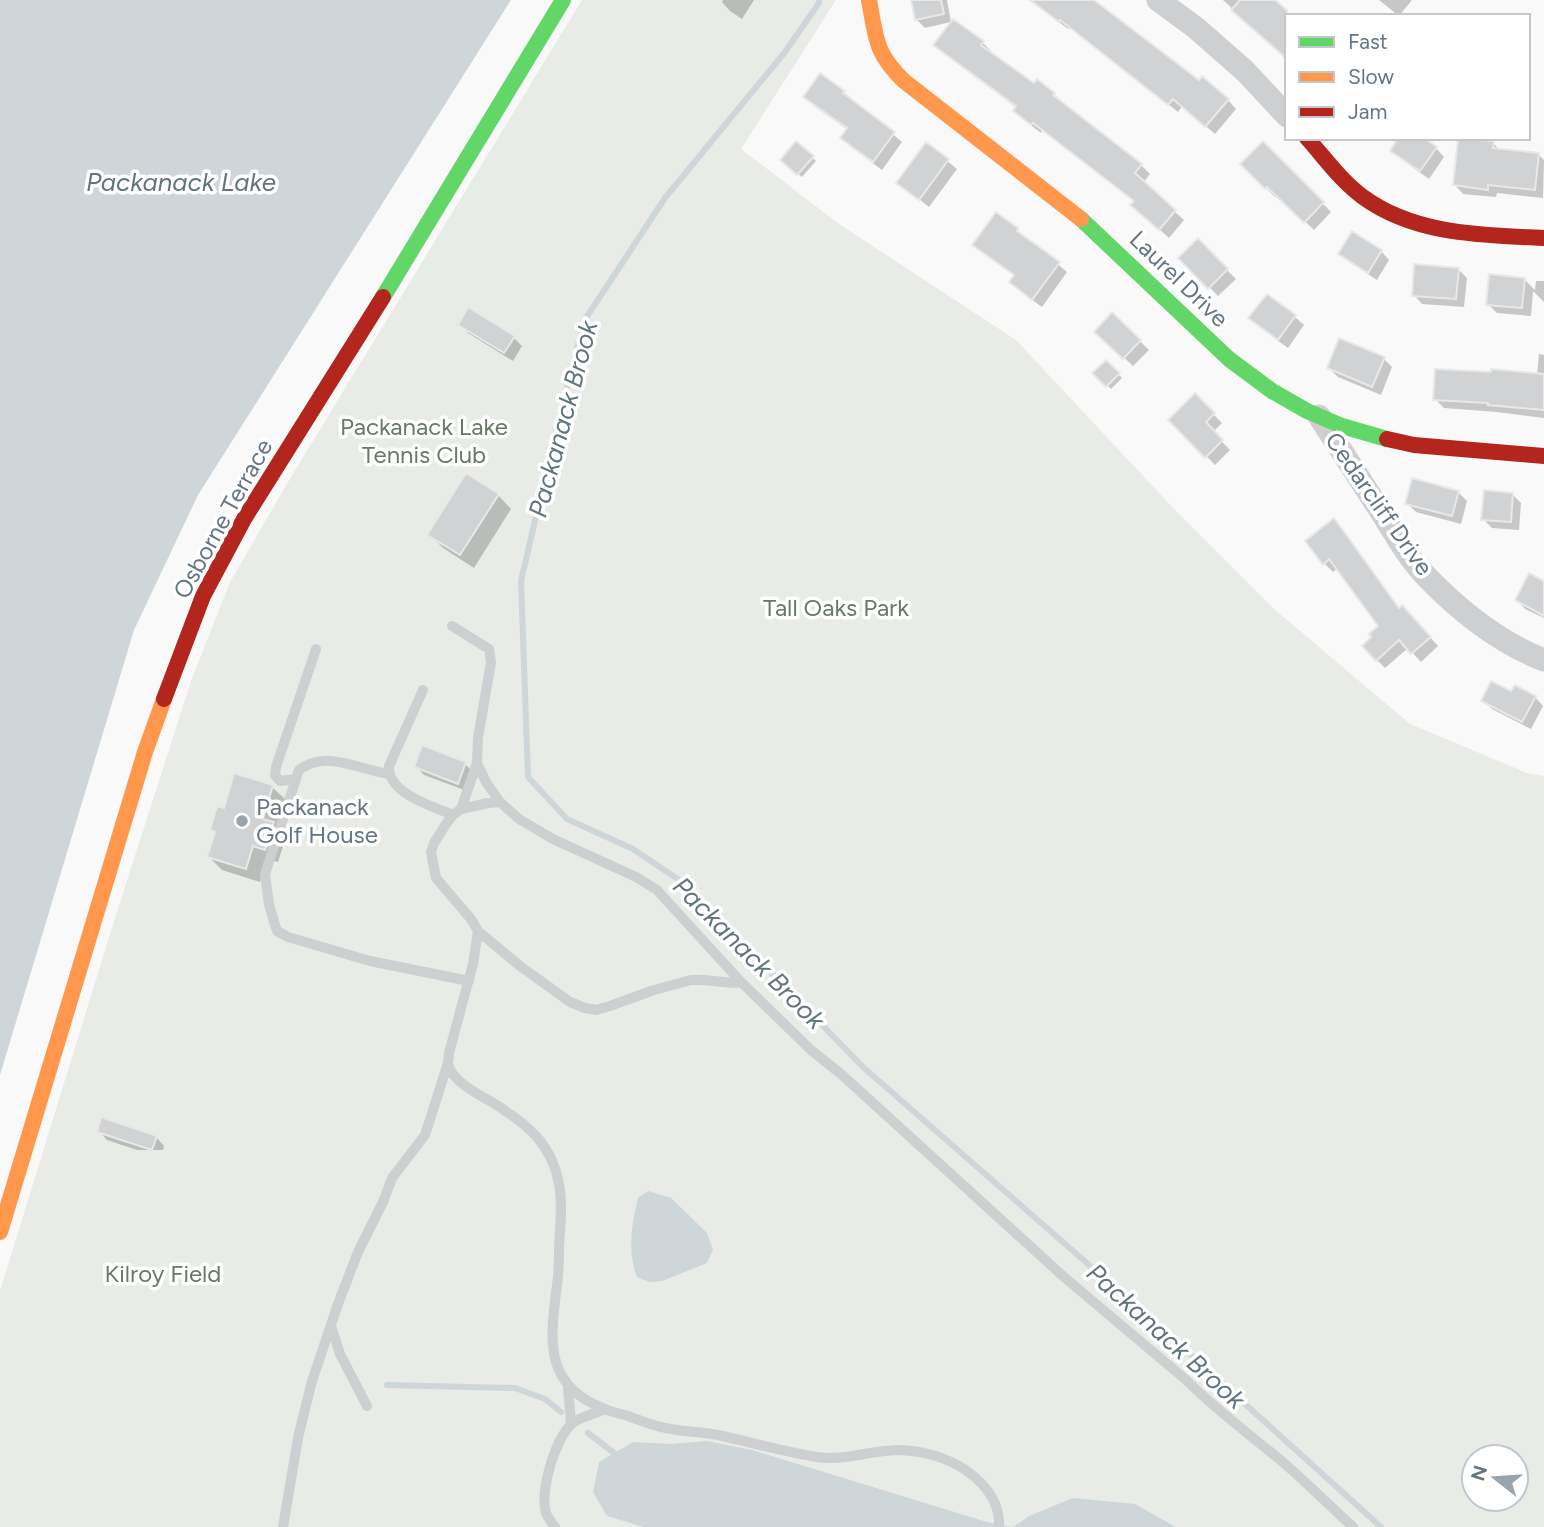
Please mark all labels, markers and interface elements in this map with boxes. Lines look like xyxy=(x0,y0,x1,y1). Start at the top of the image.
legend xyxy=(1285,14,1530,140)
text: Fast xyxy=(1348,29,1388,54)
text: Slow xyxy=(1348,64,1394,89)
text: Jam xyxy=(1348,99,1387,124)
water label: Packanack Lake xyxy=(86,166,276,198)
street label: Laurel Drive xyxy=(1124,224,1235,333)
water label: Packanack Brook xyxy=(521,316,605,521)
park label: Packanack Lake Tennis Club xyxy=(340,412,508,469)
street label: Cedarcliff Drive xyxy=(1319,427,1439,581)
street label: Osborne Terrace xyxy=(167,434,278,604)
park label: Tall Oaks Park xyxy=(763,593,909,622)
place label: Packanack Golf House xyxy=(256,792,378,849)
marker: Packanack Golf House xyxy=(234,813,250,829)
water label: Packanack Brook xyxy=(666,870,833,1037)
water label: Packanack Brook xyxy=(1080,1256,1253,1416)
park label: Kilroy Field xyxy=(105,1259,221,1288)
north arrow xyxy=(1460,1443,1530,1513)
text: N xyxy=(1466,1463,1492,1484)

